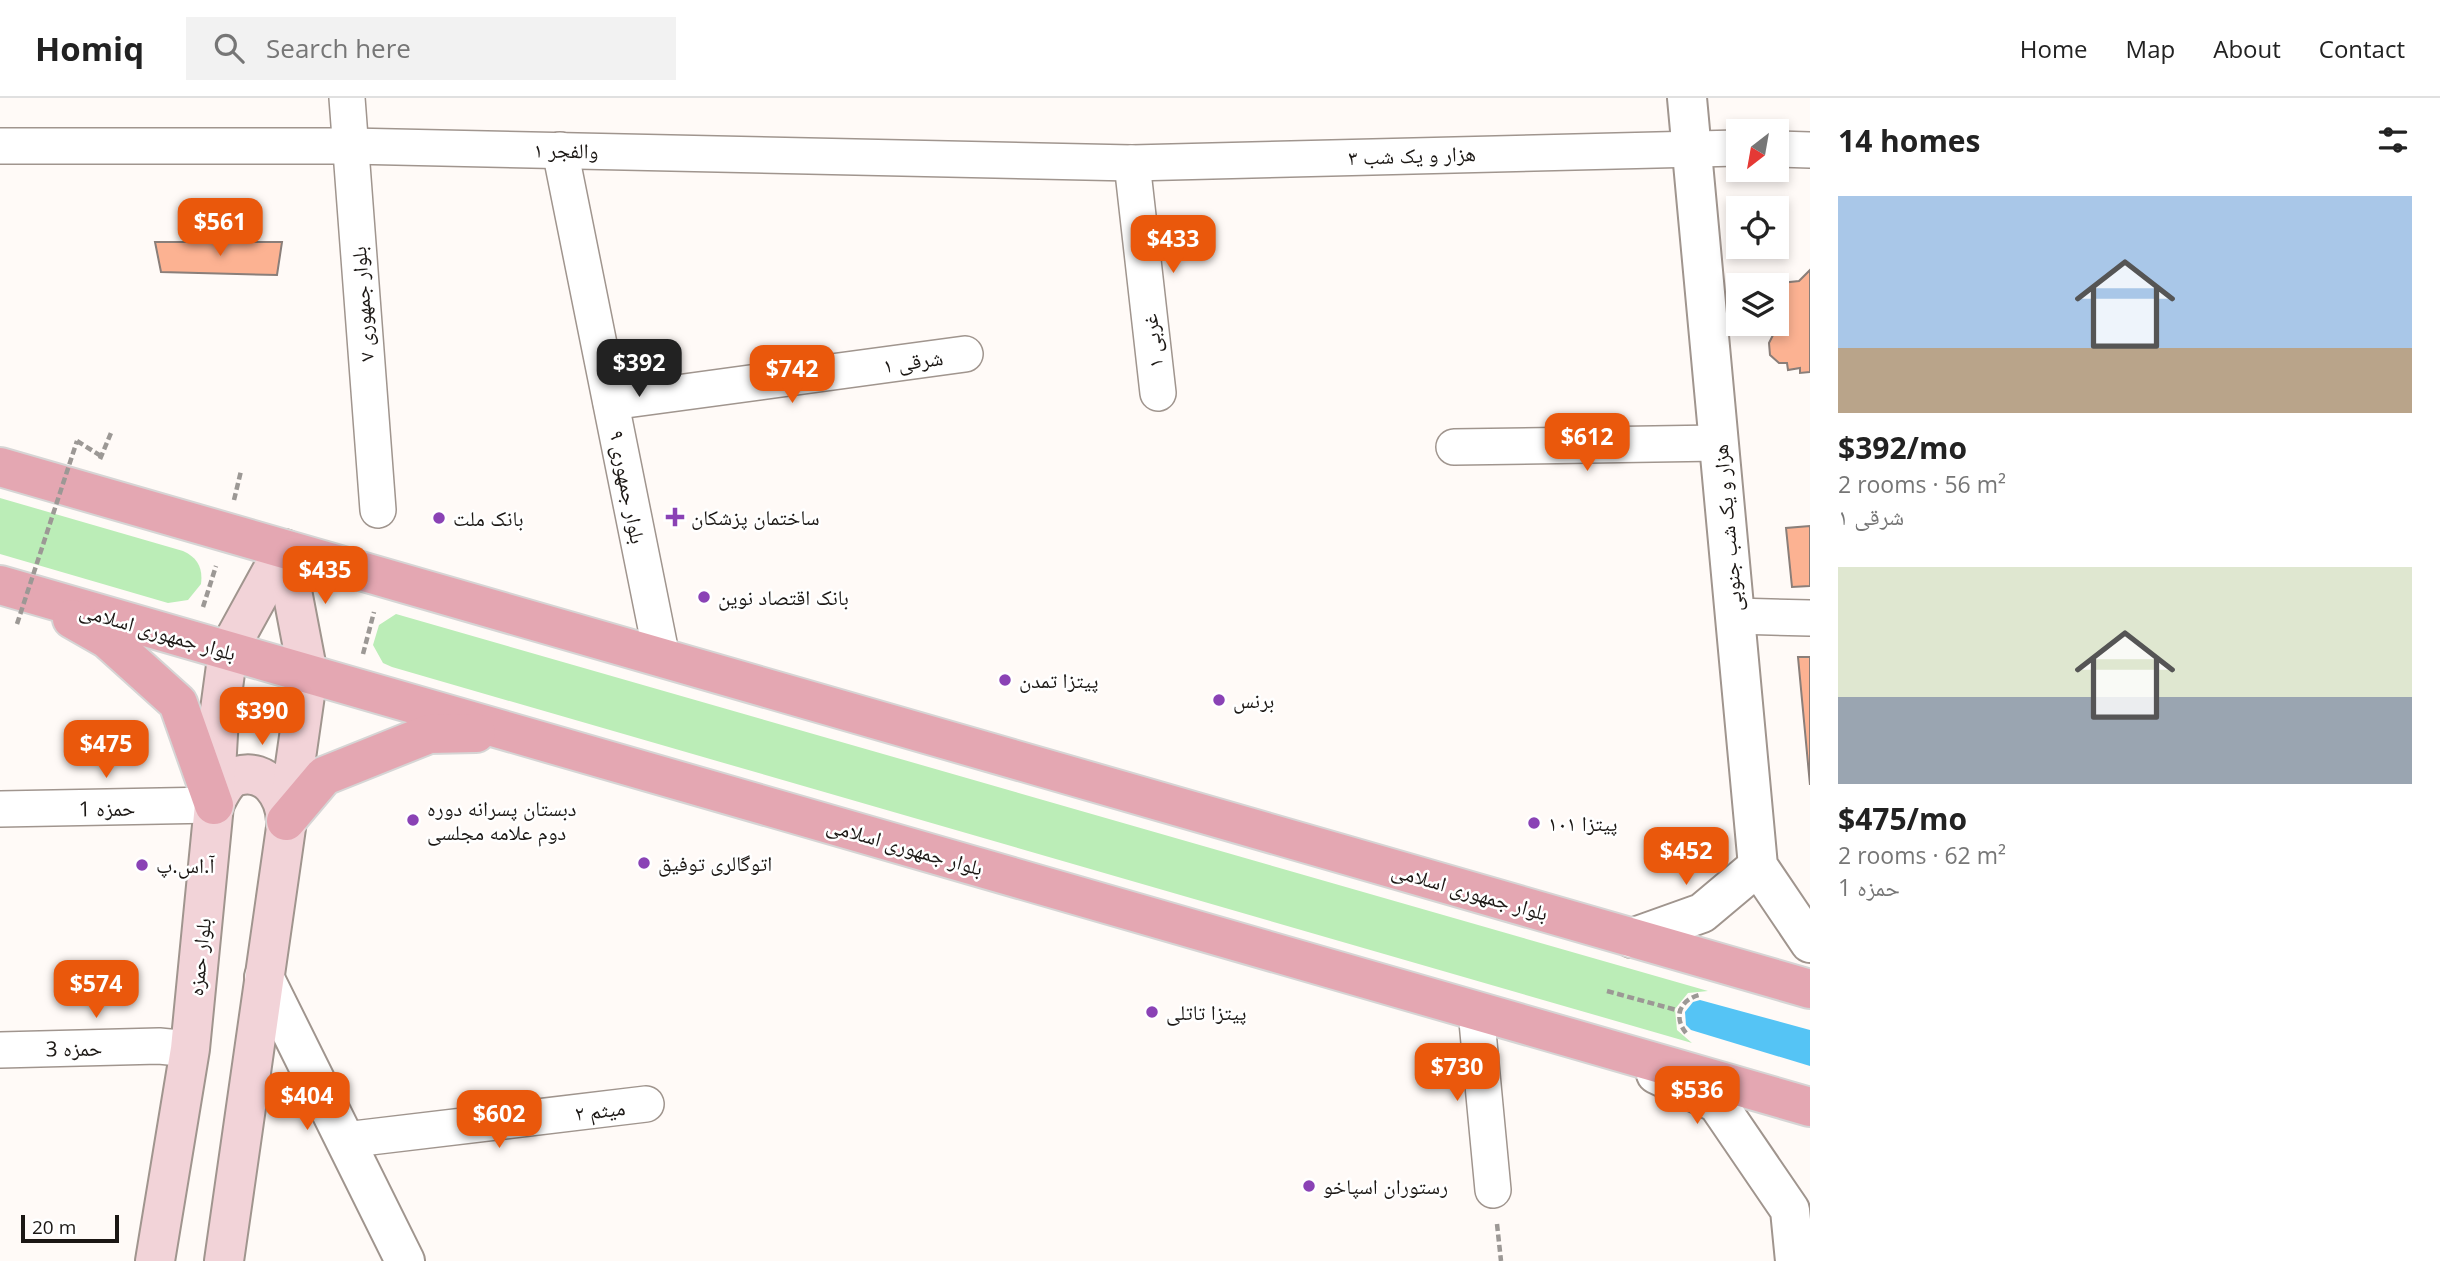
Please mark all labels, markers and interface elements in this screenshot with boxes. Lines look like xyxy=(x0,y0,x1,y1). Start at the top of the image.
search box xyxy=(186,17,676,80)
text: Homiq xyxy=(35,26,144,71)
icon: search xyxy=(210,29,248,67)
text: Search here xyxy=(266,30,411,66)
text: Home xyxy=(2020,32,2088,65)
text: Map xyxy=(2126,32,2175,65)
text: About xyxy=(2213,32,2281,65)
text: Contact xyxy=(2319,32,2405,65)
north arrow xyxy=(1726,119,1788,182)
map controls xyxy=(1726,119,1789,336)
text: 14 homes xyxy=(1838,120,1981,161)
icon: filters xyxy=(2374,121,2412,159)
street label: والفجر ۱ xyxy=(533,135,599,165)
street label: هزار و یک شب ۳ xyxy=(1348,139,1476,171)
button: locate xyxy=(1726,196,1789,259)
pin: $561 xyxy=(179,198,261,258)
text: $561 xyxy=(194,205,246,237)
pin: $433 xyxy=(1132,216,1214,275)
text: $433 xyxy=(1147,222,1199,254)
icon: home xyxy=(2062,241,2188,367)
street label: بلوار جمهوری ۷ xyxy=(344,246,380,362)
button: layers xyxy=(1726,273,1789,336)
street label: غربی ۱ xyxy=(1135,312,1169,370)
pin: $392 xyxy=(598,340,680,399)
street label: شرقی ۱ xyxy=(881,343,945,379)
pin: $742 xyxy=(751,345,833,405)
text: $392 xyxy=(613,346,665,378)
text: $742 xyxy=(766,352,818,384)
pin: $612 xyxy=(1546,414,1628,473)
text: $612 xyxy=(1561,420,1613,452)
text: $392/mo xyxy=(1838,427,1967,468)
street label: بلوار جمهوری ۹ xyxy=(603,428,653,546)
street label: هزار و یک شب جنوبی xyxy=(1706,443,1748,613)
text: 2 rooms · 56 m² xyxy=(1838,468,2006,500)
text: شرقی ۱ xyxy=(1838,500,1904,532)
place label: ساختمان پزشکان xyxy=(691,503,820,531)
place label: بانک ملت xyxy=(453,504,524,532)
marker: ساختمان پزشکان xyxy=(665,507,685,527)
marker: بانک ملت xyxy=(431,510,447,526)
pin: $435 xyxy=(284,546,366,606)
text: $435 xyxy=(299,553,351,585)
place label: بانک اقتصاد نوین xyxy=(718,583,849,611)
marker: بانک اقتصاد نوین xyxy=(696,589,712,605)
street label: بلوار جمهوری اسلامی xyxy=(77,595,239,667)
icon: home xyxy=(2062,612,2188,738)
place label: پیتزا تمدن xyxy=(1019,666,1098,694)
marker: پیتزا تمدن xyxy=(997,672,1013,688)
place label: برنس xyxy=(1233,686,1274,714)
pin: $390 xyxy=(221,688,303,747)
marker: برنس xyxy=(1211,692,1227,708)
text: $390 xyxy=(236,694,288,726)
pin: $475 xyxy=(65,720,147,780)
text: $475 xyxy=(80,727,132,759)
street label: حمزه 1 xyxy=(78,794,136,822)
place label: دبستان پسرانه دوره دوم علامه مجلسی xyxy=(427,794,577,847)
text: $475/mo xyxy=(1838,798,1967,839)
place label: پیتزا ۱۰۱ xyxy=(1548,809,1618,837)
street label: بلوار جمهوری اسلامی xyxy=(824,810,986,882)
marker: دبستان پسرانه دوره دوم علامه مجلسی xyxy=(405,812,421,828)
marker: پیتزا ۱۰۱ xyxy=(1526,815,1542,831)
pin: $452 xyxy=(1645,828,1727,887)
text: $452 xyxy=(1660,834,1712,866)
text: 2 rooms · 62 m² xyxy=(1838,839,2006,871)
place label: اتوگالری توفیق xyxy=(658,849,772,877)
place label: آ.اس.پ xyxy=(156,851,215,879)
marker: اتوگالری توفیق xyxy=(636,855,652,871)
street label: بلوار جمهوری اسلامی xyxy=(1389,855,1551,927)
marker: آ.اس.پ xyxy=(134,857,150,873)
text: حمزه 1 xyxy=(1838,871,1900,903)
street label: بلوار حمزه xyxy=(181,917,217,997)
pin: $574 xyxy=(55,960,137,1020)
text: $574 xyxy=(70,967,122,999)
place label: پیتزا تاتلی xyxy=(1166,998,1247,1026)
marker: پیتزا تاتلی xyxy=(1144,1004,1160,1020)
street label: حمزه 3 xyxy=(45,1034,103,1062)
pin: $730 xyxy=(1416,1044,1498,1103)
text: $730 xyxy=(1431,1050,1483,1082)
pin: $536 xyxy=(1656,1066,1738,1126)
pin: $404 xyxy=(266,1072,348,1132)
text: $536 xyxy=(1671,1073,1723,1105)
text: $404 xyxy=(281,1079,333,1111)
pin: $602 xyxy=(458,1090,540,1150)
street label: میثم ۲ xyxy=(573,1093,627,1128)
text: $602 xyxy=(473,1097,525,1129)
place label: رستوران اسپاخو xyxy=(1323,1172,1448,1200)
marker: رستوران اسپاخو xyxy=(1301,1178,1317,1194)
scale bar xyxy=(21,1212,119,1244)
text: 20 m xyxy=(32,1214,76,1240)

